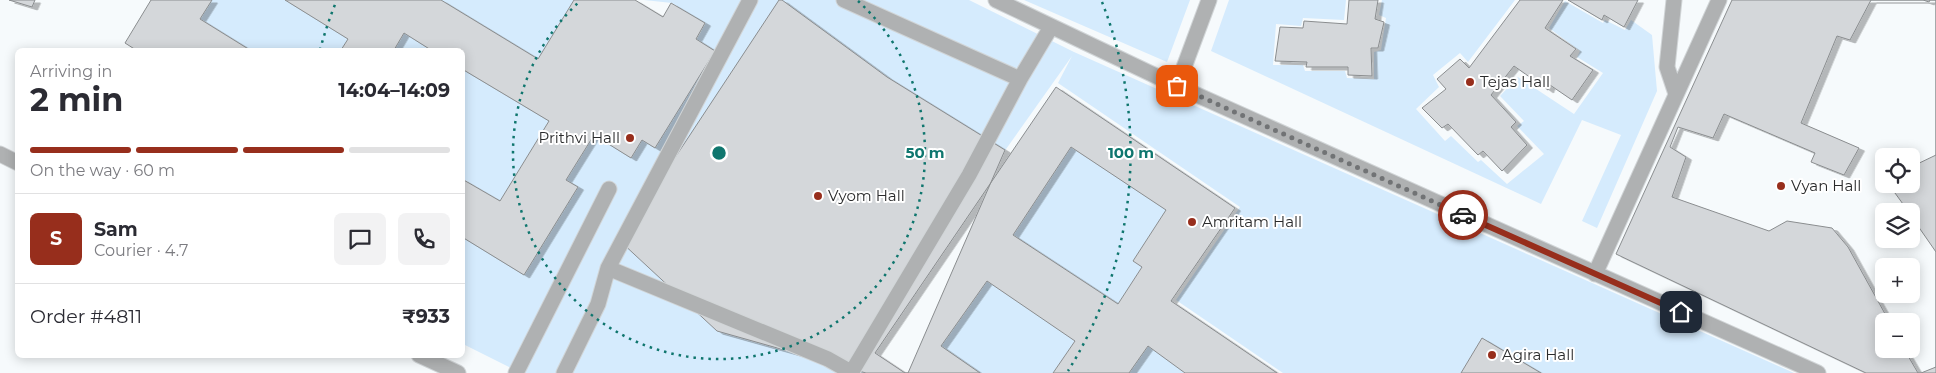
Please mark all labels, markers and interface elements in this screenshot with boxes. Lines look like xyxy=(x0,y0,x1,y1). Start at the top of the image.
text: Arriving in xyxy=(30,62,112,81)
pin xyxy=(1156,65,1198,107)
icon: bag xyxy=(1163,72,1191,100)
place label: Tejas Hall xyxy=(1480,72,1550,91)
marker: Tejas Hall xyxy=(1464,76,1476,88)
text: 14:04–14:09 xyxy=(338,79,450,102)
text: 2 min xyxy=(30,80,123,119)
place label: Prithvi Hall xyxy=(538,128,620,147)
marker: Prithvi Hall xyxy=(624,132,636,144)
text: 50 m xyxy=(905,143,945,162)
text: 100 m xyxy=(1108,143,1154,162)
centre of rings xyxy=(710,144,728,162)
map controls xyxy=(1875,148,1920,358)
button: locate xyxy=(1875,148,1920,193)
text: On the way · 60 m xyxy=(30,161,175,180)
place label: Vyan Hall xyxy=(1791,176,1861,195)
marker: Vyan Hall xyxy=(1775,180,1787,192)
place label: Vyom Hall xyxy=(828,186,905,205)
marker: Vyom Hall xyxy=(812,190,824,202)
courier xyxy=(1438,190,1488,240)
icon: car xyxy=(1449,201,1477,229)
button: layers xyxy=(1875,203,1920,248)
place label: Amritam Hall xyxy=(1202,212,1302,231)
button: chat xyxy=(334,213,386,265)
button: phone xyxy=(398,213,450,265)
marker: Amritam Hall xyxy=(1186,216,1198,228)
text: Sam xyxy=(94,218,138,241)
text: S xyxy=(50,227,62,250)
text: Courier · 4.7 xyxy=(94,241,188,260)
button: + xyxy=(1875,258,1920,303)
pin xyxy=(1660,291,1702,333)
icon: home xyxy=(1667,298,1695,326)
text: Order #4811 xyxy=(30,305,142,328)
text: ₹933 xyxy=(402,305,450,328)
button: − xyxy=(1875,313,1920,358)
place label: Agira Hall xyxy=(1502,345,1574,364)
marker: Agira Hall xyxy=(1486,349,1498,361)

